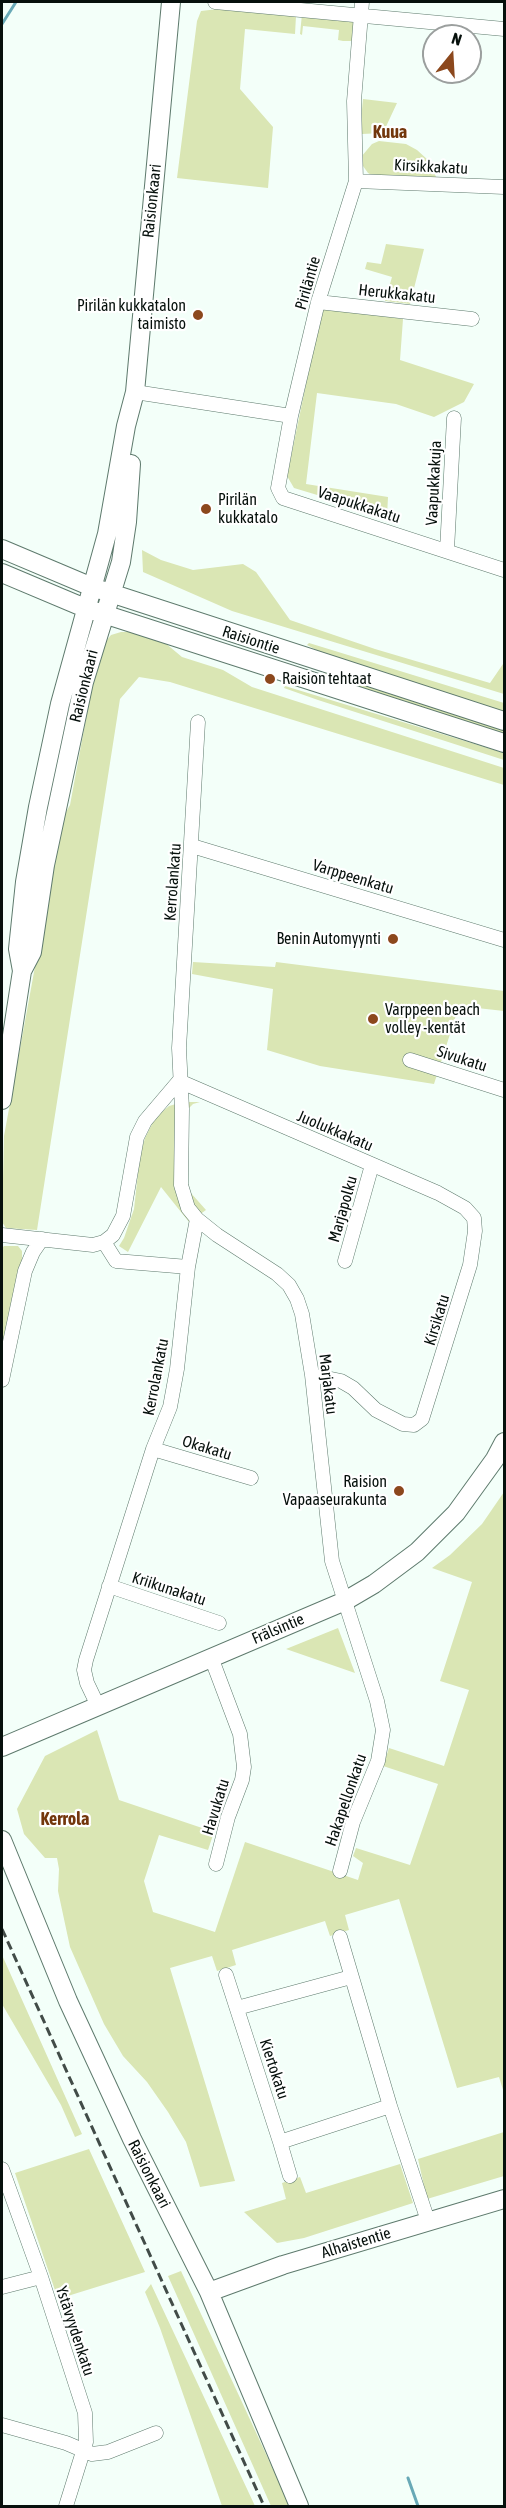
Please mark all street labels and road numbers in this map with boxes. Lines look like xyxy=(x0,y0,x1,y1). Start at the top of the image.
street label: Kirsikkakatu xyxy=(394,155,468,179)
street label: Raisionkaari xyxy=(139,163,165,239)
street label: Piriläntie xyxy=(291,254,325,312)
street label: Herukkakatu xyxy=(358,280,436,308)
street label: Vaapukkakuja xyxy=(422,440,446,526)
street label: Vaapukkakatu xyxy=(315,483,403,527)
street label: Raisiontie xyxy=(220,622,282,658)
street label: Raisionkaari xyxy=(66,648,102,724)
street label: Kerrolankatu xyxy=(161,842,185,922)
street label: Varppeenkatu xyxy=(310,856,396,898)
street label: Sivukatu xyxy=(435,1042,489,1076)
street label: Juolukkakatu xyxy=(294,1106,376,1156)
street label: Marjapolku xyxy=(324,1174,362,1244)
street label: Kirsikatu xyxy=(420,1292,454,1348)
street label: Kerrolankatu xyxy=(139,1337,173,1417)
street label: Marjakatu xyxy=(315,1353,341,1415)
street label: Okakatu xyxy=(180,1431,234,1465)
street label: Kriikunakatu xyxy=(130,1568,208,1610)
street label: Frälsintie xyxy=(249,1609,307,1649)
street label: Hakapellonkatu xyxy=(321,1751,371,1849)
street label: Havukatu xyxy=(198,1777,234,1837)
street label: Kiertokatu xyxy=(255,2036,293,2102)
street label: Raisionkaari xyxy=(124,2137,174,2211)
street label: Alhaistentie xyxy=(319,2223,393,2263)
street label: Ystävyydenkatu xyxy=(51,2284,99,2378)

